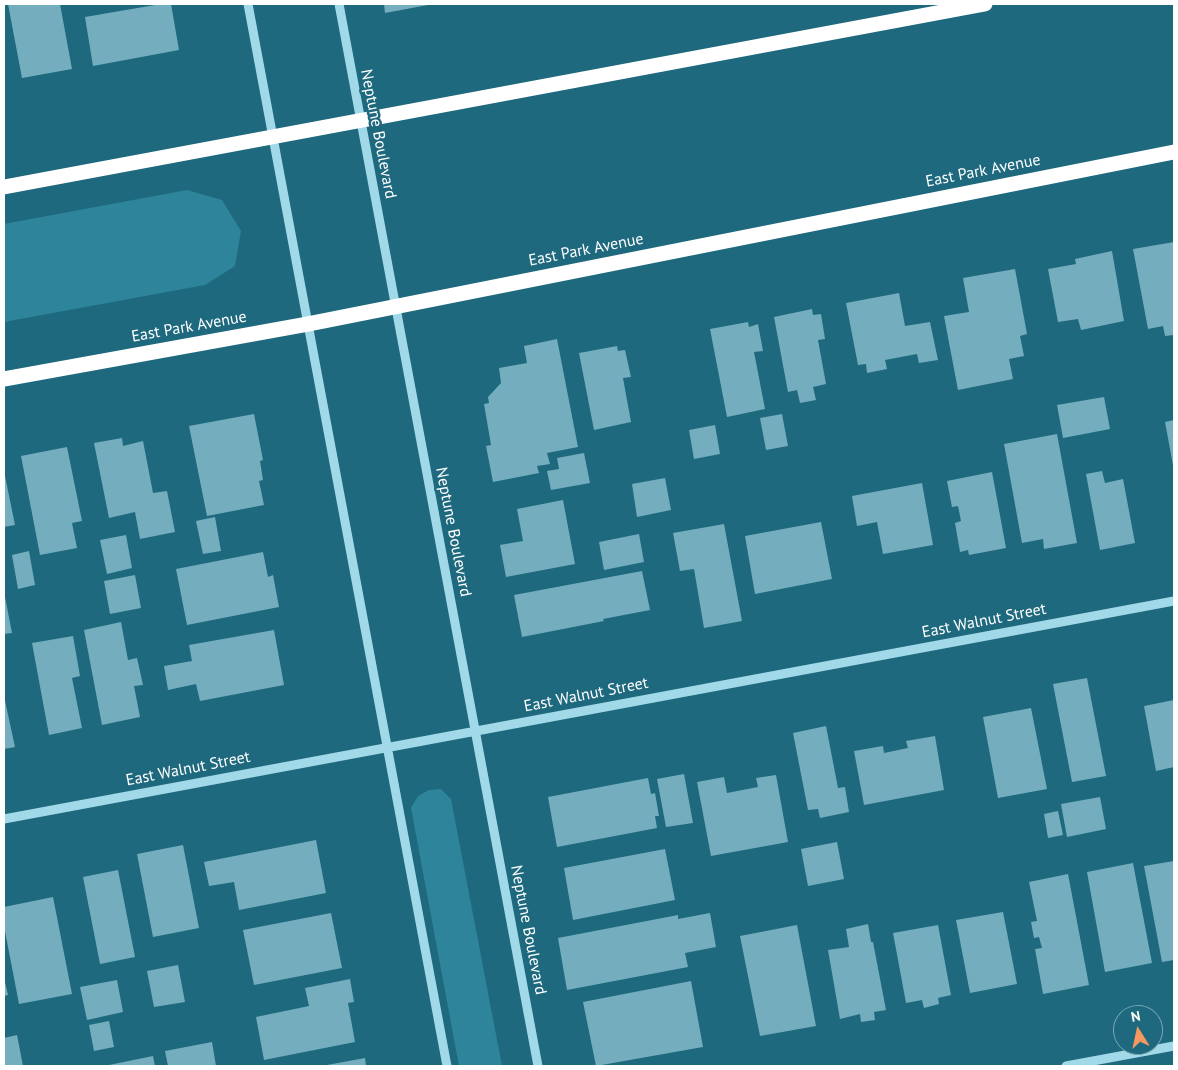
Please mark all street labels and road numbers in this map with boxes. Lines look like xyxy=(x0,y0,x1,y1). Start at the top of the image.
street label: Neptune Boulevard xyxy=(356,68,400,200)
street label: East Park Avenue xyxy=(924,150,1042,192)
street label: East Park Avenue xyxy=(527,229,645,271)
street label: East Park Avenue xyxy=(130,307,248,347)
street label: Neptune Boulevard xyxy=(431,466,475,598)
street label: East Walnut Street xyxy=(920,600,1048,642)
street label: East Walnut Street xyxy=(522,674,650,716)
street label: East Walnut Street xyxy=(124,748,252,790)
street label: Neptune Boulevard xyxy=(506,864,550,996)

